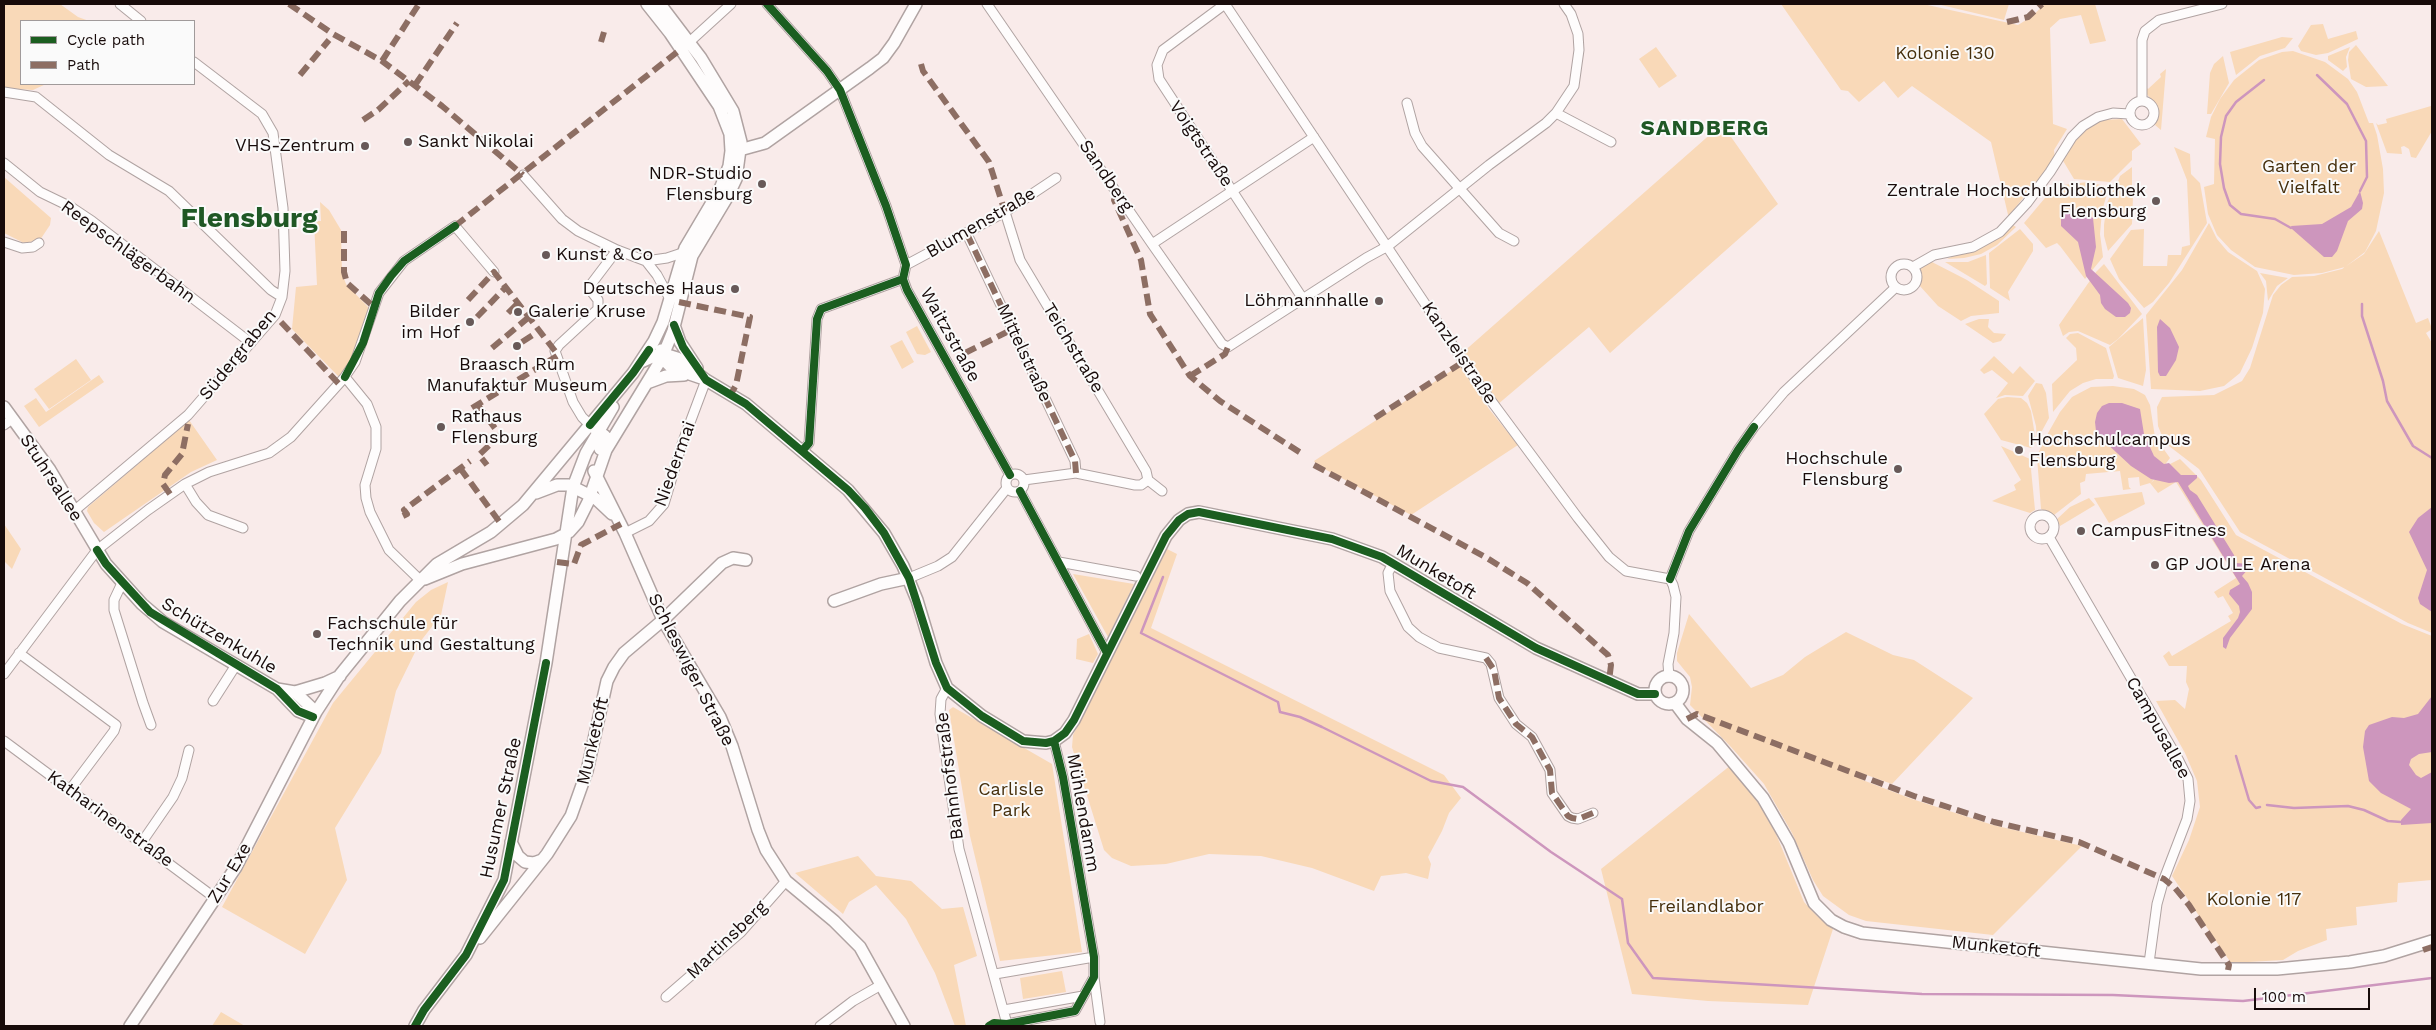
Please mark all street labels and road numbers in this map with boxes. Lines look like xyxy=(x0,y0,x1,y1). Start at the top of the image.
street label: Voigtstraße xyxy=(1164,97,1238,191)
street label: Sandberg xyxy=(1074,136,1138,216)
street label: Blumenstraße xyxy=(922,183,1040,263)
street label: Reepschlägerbahn xyxy=(56,196,200,308)
street label: Waitzstraße xyxy=(915,284,985,386)
street label: Kanzleistraße xyxy=(1417,298,1501,408)
street label: Teichstraße xyxy=(1038,299,1108,397)
street label: Mittelstraße xyxy=(992,300,1056,406)
street label: Südergraben xyxy=(195,305,281,405)
street label: Niedermai xyxy=(650,418,700,510)
street label: Stuhrsallee xyxy=(15,430,87,526)
street label: Munketoft xyxy=(1392,540,1480,604)
street label: Schleswiger Straße xyxy=(643,590,739,750)
street label: Schützenkuhle xyxy=(157,593,281,679)
street label: Campusallee xyxy=(2121,673,2195,783)
street label: Munketoft xyxy=(572,695,614,787)
street label: Bahnhofstraße xyxy=(931,711,969,841)
street label: Husumer Straße xyxy=(476,736,526,880)
street label: Mühlendamm xyxy=(1062,752,1104,874)
street label: Katharinenstraße xyxy=(43,766,177,872)
street label: Zur Exe xyxy=(204,839,256,907)
street label: Martinsberg xyxy=(682,896,772,984)
street label: Munketoft xyxy=(1950,932,2042,962)

